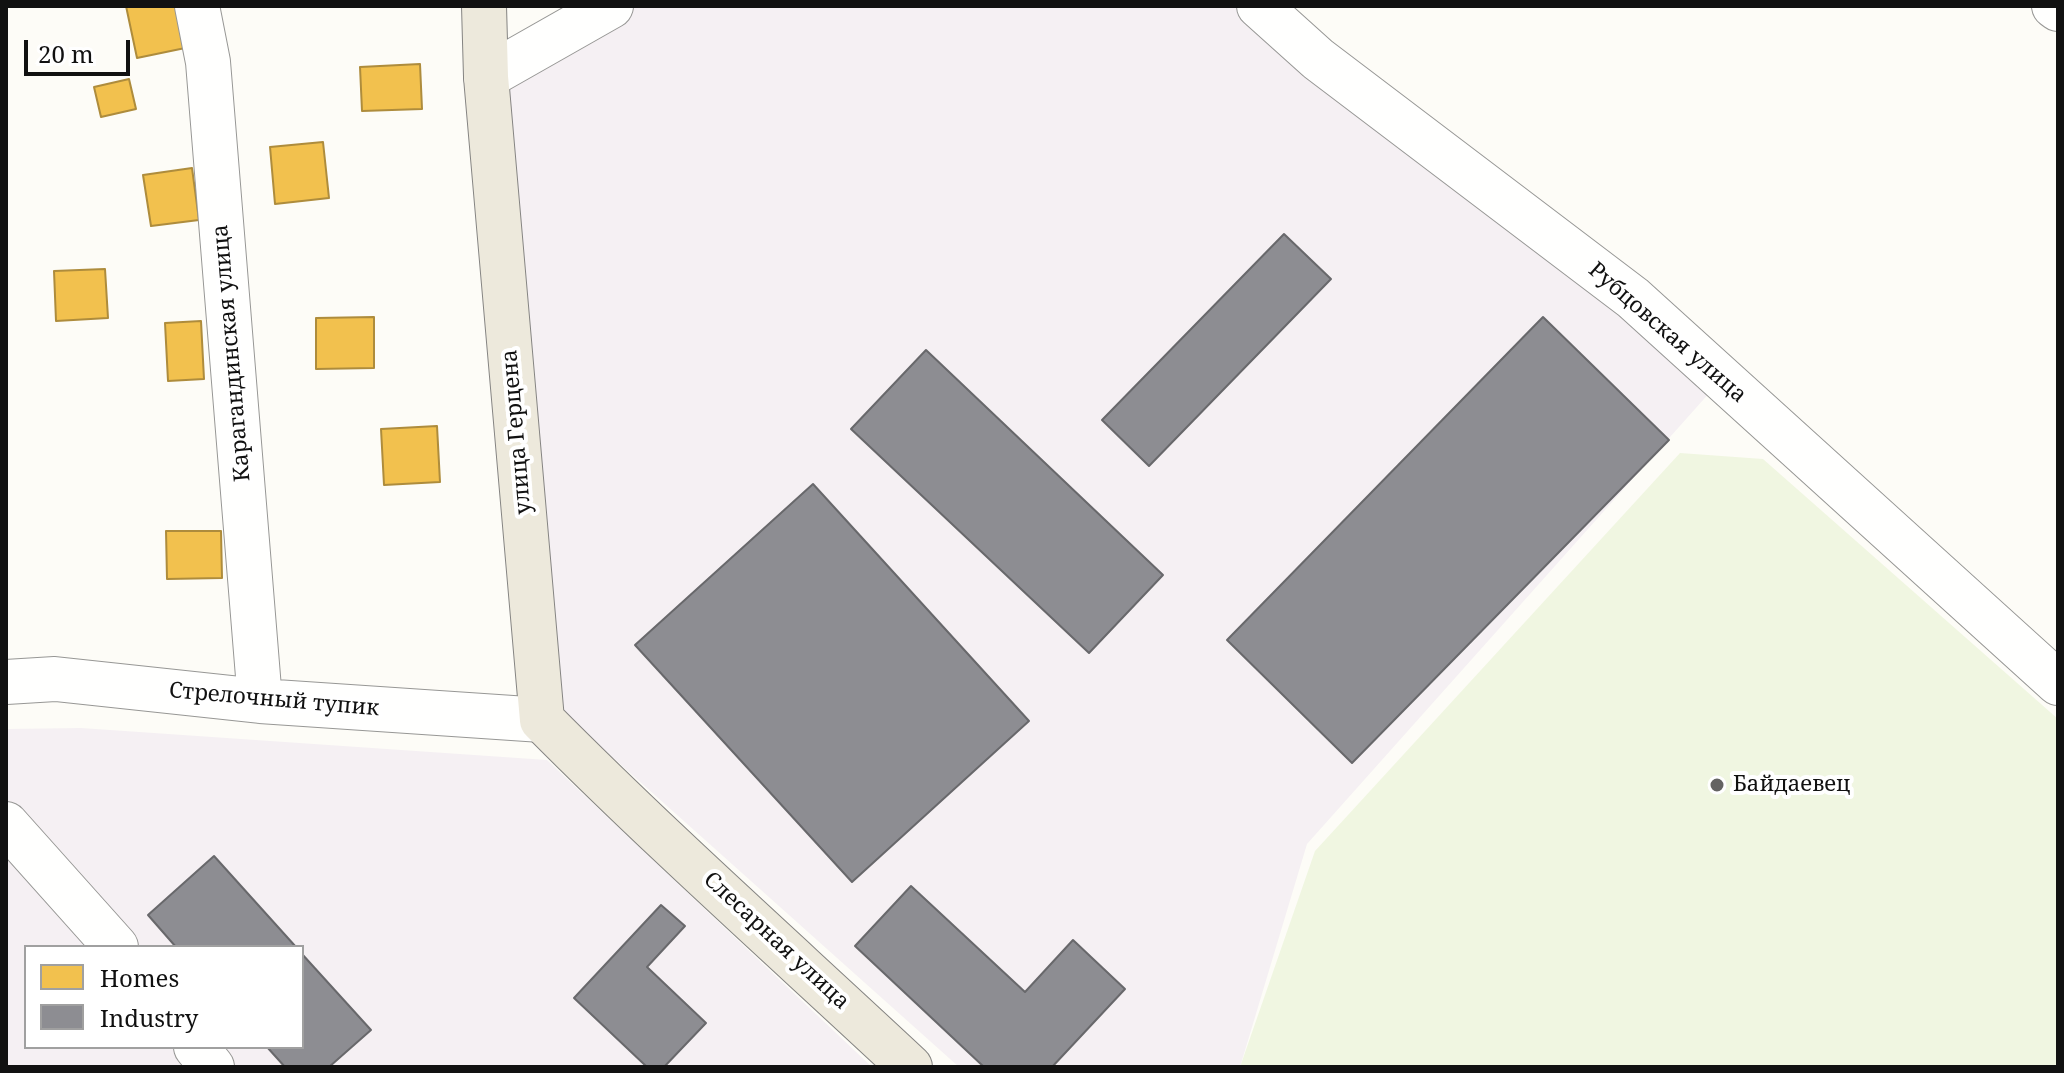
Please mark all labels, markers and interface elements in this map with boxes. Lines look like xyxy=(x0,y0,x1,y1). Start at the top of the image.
scale bar xyxy=(28,24,134,74)
text: 20 m xyxy=(38,37,94,70)
street label: Карагандинская улица xyxy=(208,223,256,483)
street label: Рубцовская улица xyxy=(1583,257,1751,409)
street label: улица Герцена xyxy=(497,348,537,516)
street label: Стрелочный тупик xyxy=(168,678,380,722)
place label: Байдаевец xyxy=(1733,772,1851,798)
marker: Байдаевец xyxy=(1708,776,1726,794)
street label: Слесарная улица xyxy=(698,867,854,1015)
legend xyxy=(24,945,304,1049)
text: Homes xyxy=(100,961,179,994)
text: Industry xyxy=(100,1001,198,1034)

